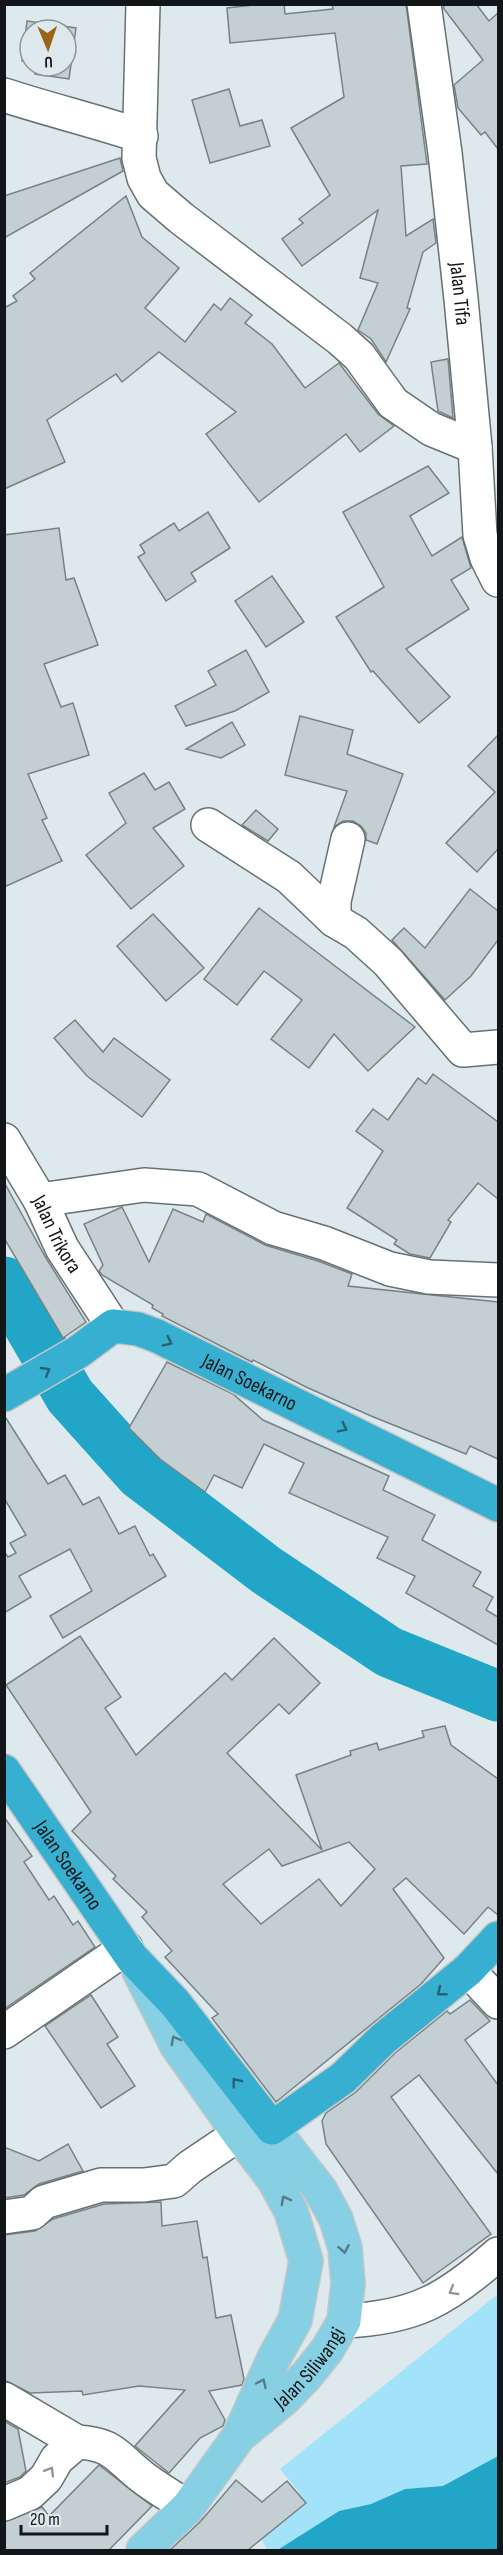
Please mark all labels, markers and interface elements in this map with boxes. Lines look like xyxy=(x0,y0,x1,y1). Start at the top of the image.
north arrow xyxy=(18,18,78,78)
text: U xyxy=(44,52,53,71)
street label: Jalan Tifa xyxy=(444,260,475,326)
street label: Jalan Trikora xyxy=(26,1190,87,1278)
one-way arrow xyxy=(162,1334,173,1346)
street label: Jalan Soekarno xyxy=(197,1348,301,1416)
one-way arrow xyxy=(40,1366,50,1378)
one-way arrow xyxy=(337,1421,348,1432)
street label: Jalan Soekarno xyxy=(28,1815,107,1915)
one-way arrow xyxy=(437,1985,448,1996)
one-way arrow xyxy=(171,2036,182,2046)
one-way arrow xyxy=(233,2077,244,2088)
one-way arrow xyxy=(281,2196,292,2207)
one-way arrow xyxy=(337,2243,350,2253)
one-way arrow xyxy=(449,2283,459,2295)
street label: Jalan Siliwangi xyxy=(268,2323,350,2416)
one-way arrow xyxy=(255,2378,267,2389)
one-way arrow xyxy=(43,2467,55,2477)
scale bar xyxy=(21,2498,106,2536)
text: 20 m xyxy=(30,2509,60,2530)

